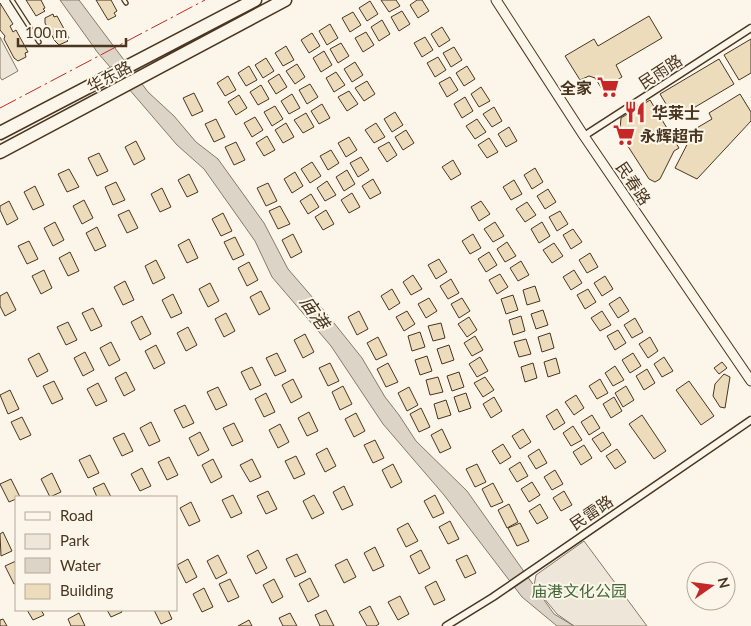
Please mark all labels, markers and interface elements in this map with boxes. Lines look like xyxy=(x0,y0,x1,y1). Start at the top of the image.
scale bar xyxy=(18,15,125,47)
text: 100 m xyxy=(25,23,67,41)
street label: 民雨路 xyxy=(635,50,685,92)
street label: 华东路 xyxy=(83,56,135,96)
supermarket icon: 全家 xyxy=(595,74,621,100)
place label: 全家 xyxy=(560,78,592,97)
restaurant icon: 华莱士 xyxy=(622,99,648,125)
place label: 华莱士 xyxy=(652,103,700,122)
supermarket icon: 永辉超市 xyxy=(611,122,637,148)
place label: 永辉超市 xyxy=(640,126,704,145)
street label: 民春路 xyxy=(613,158,655,208)
water label: 庙港 xyxy=(296,291,336,336)
street label: 民雷路 xyxy=(566,491,616,533)
legend xyxy=(15,496,178,611)
text: Road xyxy=(60,506,93,524)
text: Park xyxy=(60,531,90,549)
text: Water xyxy=(60,556,101,574)
north arrow xyxy=(686,561,736,611)
text: N xyxy=(715,575,734,590)
text: Building xyxy=(60,581,113,599)
park label: 庙港文化公园 xyxy=(531,581,627,600)

